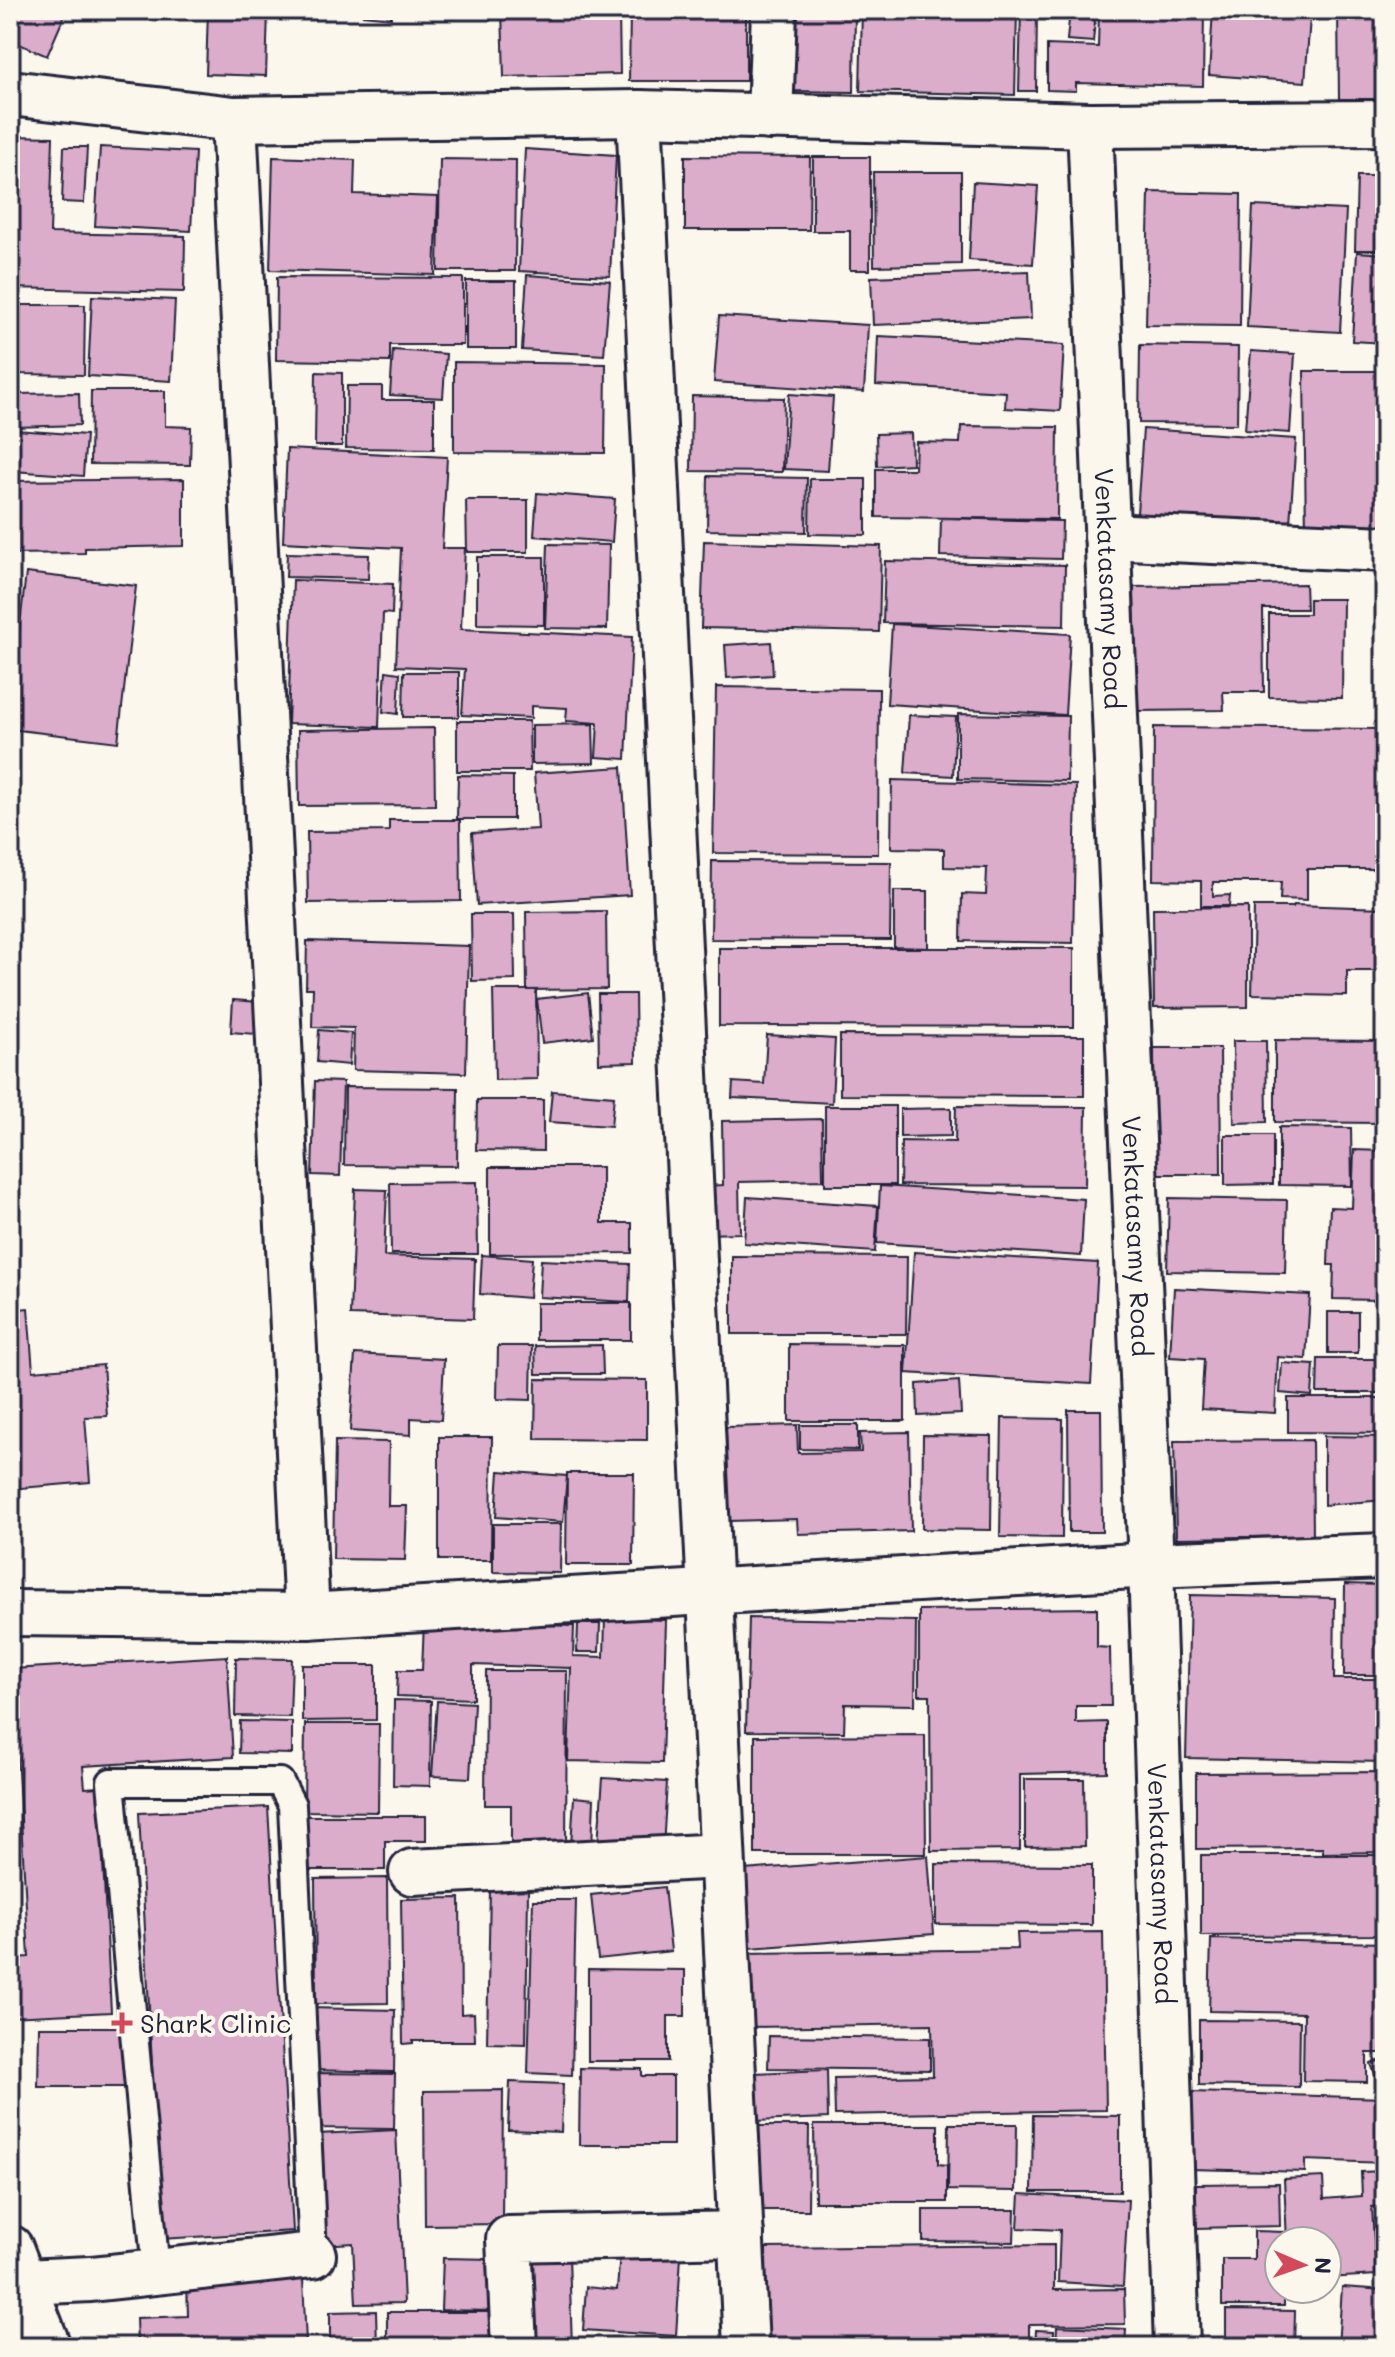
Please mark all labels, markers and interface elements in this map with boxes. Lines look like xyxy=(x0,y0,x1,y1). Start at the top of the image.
street label: Venkatasamy Road xyxy=(1088,467,1132,710)
street label: Venkatasamy Road xyxy=(1115,1115,1159,1357)
street label: Venkatasamy Road xyxy=(1141,1762,1183,2005)
place label: Shark Clinic xyxy=(140,2006,291,2040)
marker: Shark Clinic xyxy=(111,2012,133,2034)
north arrow xyxy=(1263,2225,1343,2305)
text: N xyxy=(1309,2257,1338,2275)

